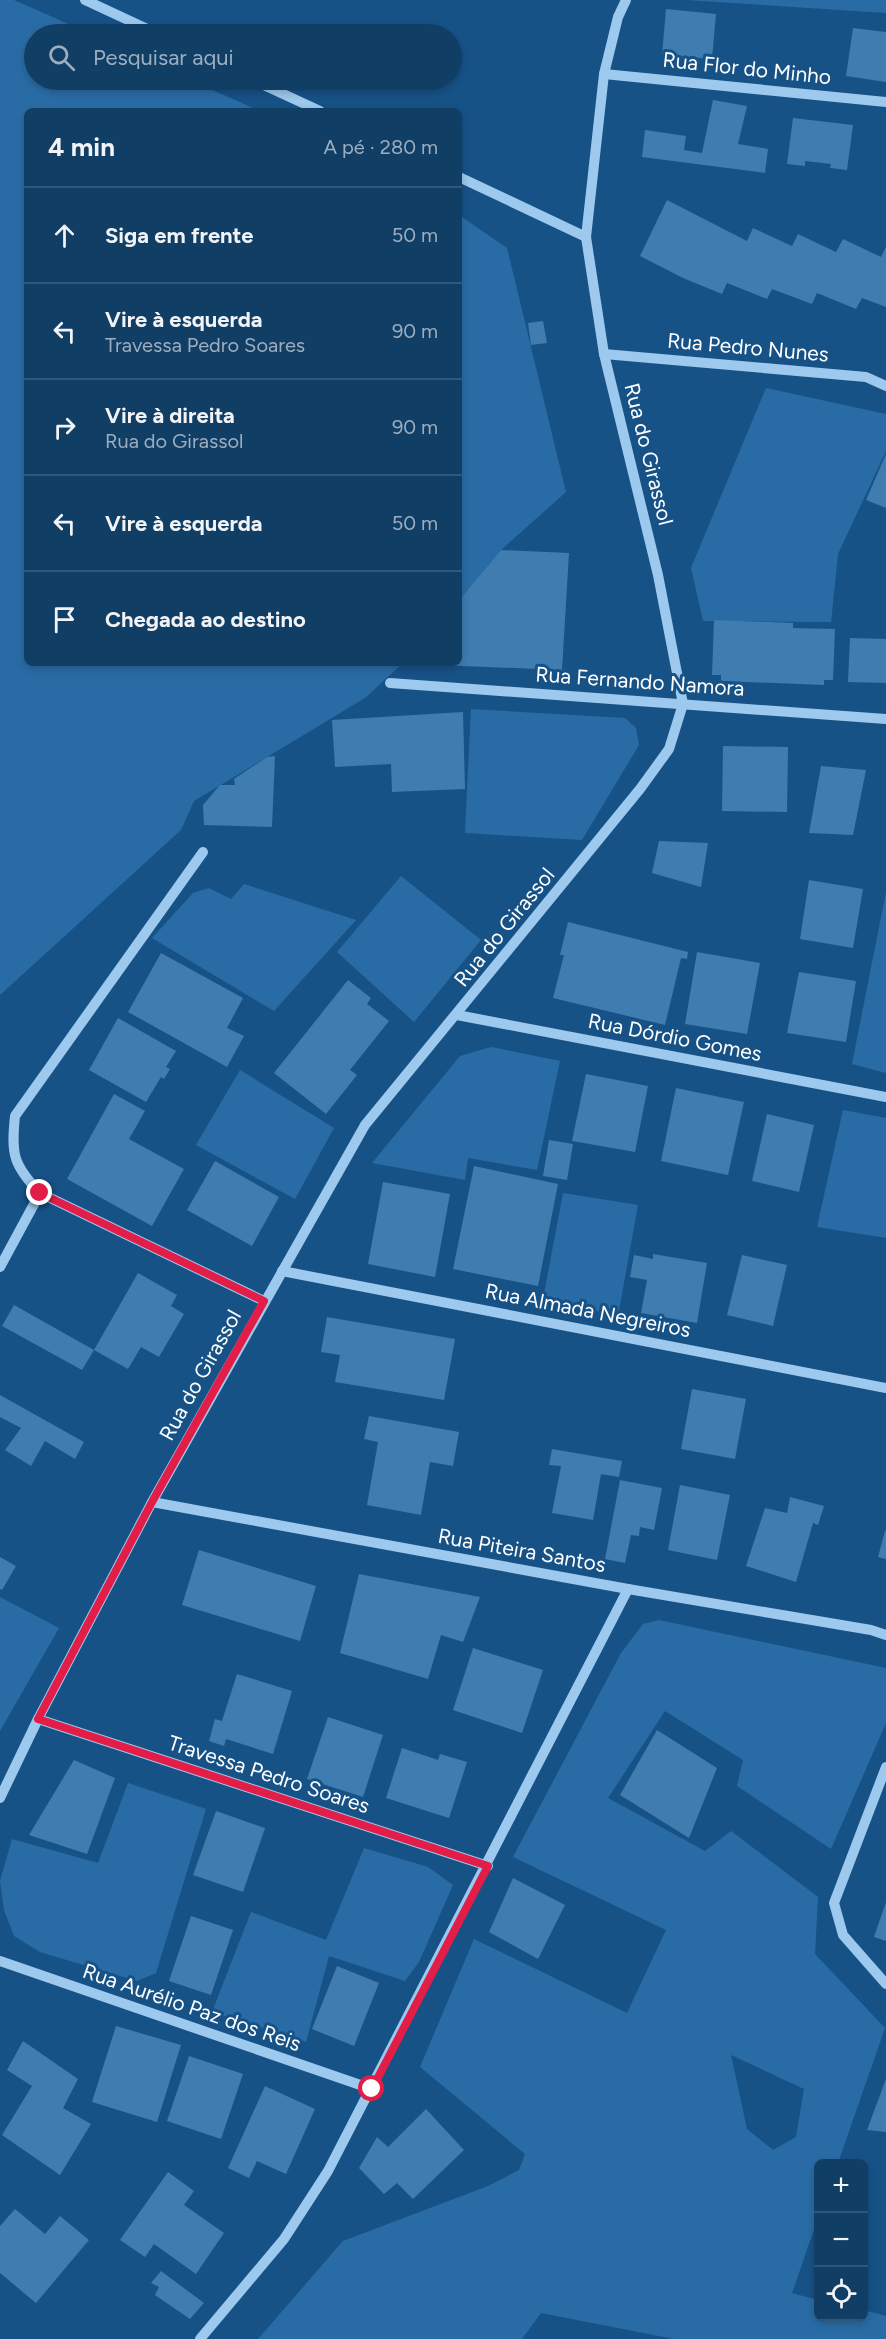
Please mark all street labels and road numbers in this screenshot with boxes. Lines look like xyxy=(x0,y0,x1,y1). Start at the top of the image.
street label: Rua Flor do Minho xyxy=(662,47,832,89)
street label: Rua Pedro Nunes xyxy=(666,327,830,367)
street label: Rua do Girassol xyxy=(619,380,679,528)
street label: Rua Fernando Namora xyxy=(535,661,745,701)
street label: Rua do Girassol xyxy=(449,863,559,991)
street label: Rua Dórdio Gomes xyxy=(586,1008,764,1066)
street label: Rua Almada Negreiros xyxy=(483,1278,693,1342)
street label: Rua do Girassol xyxy=(154,1305,246,1445)
street label: Rua Piteira Santos xyxy=(436,1523,608,1577)
street label: Travessa Pedro Soares xyxy=(165,1730,373,1818)
street label: Rua Aurélio Paz dos Reis xyxy=(80,1958,304,2056)

